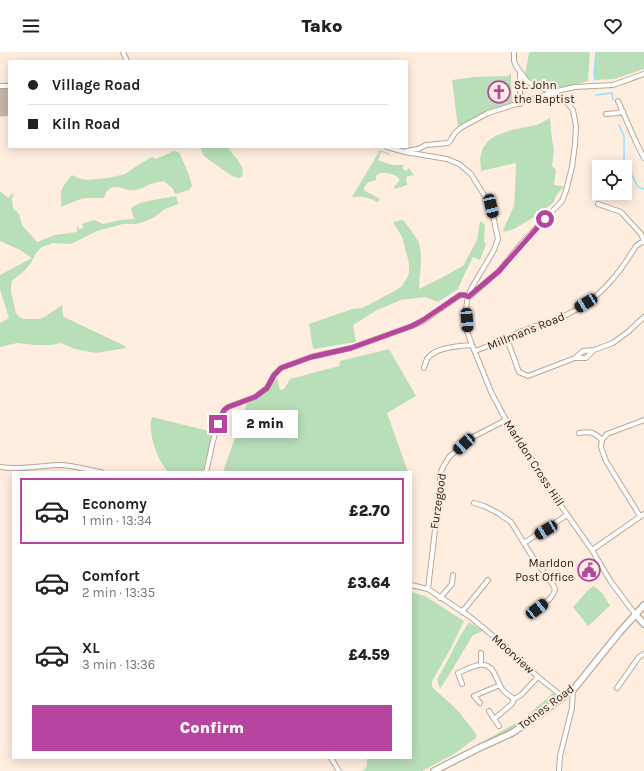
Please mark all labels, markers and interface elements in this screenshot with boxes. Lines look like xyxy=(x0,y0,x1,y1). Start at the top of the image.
icon: menu xyxy=(20,15,42,37)
text: Tako xyxy=(301,15,343,37)
icon: heart xyxy=(602,15,624,37)
text: Village Road xyxy=(52,76,140,94)
place label: St. John the Baptist xyxy=(514,78,575,106)
church icon: St. John the Baptist xyxy=(486,79,512,105)
text: Kiln Road xyxy=(52,115,121,133)
map controls xyxy=(592,160,632,200)
button: locate xyxy=(592,160,632,200)
car xyxy=(482,193,500,219)
route start xyxy=(536,210,554,228)
car xyxy=(573,292,599,314)
car xyxy=(460,308,474,332)
street label: Millmans Road xyxy=(485,309,567,353)
callout: 2 min xyxy=(232,410,298,438)
route end xyxy=(209,415,227,433)
text: 2 min xyxy=(246,416,284,431)
street label: Marldon Cross Hill xyxy=(501,417,567,509)
car xyxy=(451,432,477,456)
street label: Furzegood xyxy=(427,472,449,530)
icon: car xyxy=(34,493,70,529)
text: Economy xyxy=(82,495,147,513)
text: £2.70 xyxy=(349,502,390,520)
text: 1 min · 13:34 xyxy=(82,513,152,528)
car xyxy=(533,519,559,541)
place label: Marldon Post Office xyxy=(515,556,574,584)
public building icon: Marldon Post Office xyxy=(576,557,602,583)
icon: car xyxy=(34,565,70,601)
text: Comfort xyxy=(82,567,140,585)
text: £3.64 xyxy=(348,574,390,592)
text: 2 min · 13:35 xyxy=(82,585,155,600)
car xyxy=(524,597,550,621)
street label: Moorview xyxy=(489,631,537,677)
icon: car xyxy=(34,637,70,673)
text: XL xyxy=(82,639,100,657)
text: £4.59 xyxy=(348,646,390,664)
text: 3 min · 13:36 xyxy=(82,657,155,672)
street label: Totnes Road xyxy=(515,681,577,733)
button: Confirm xyxy=(32,705,392,751)

